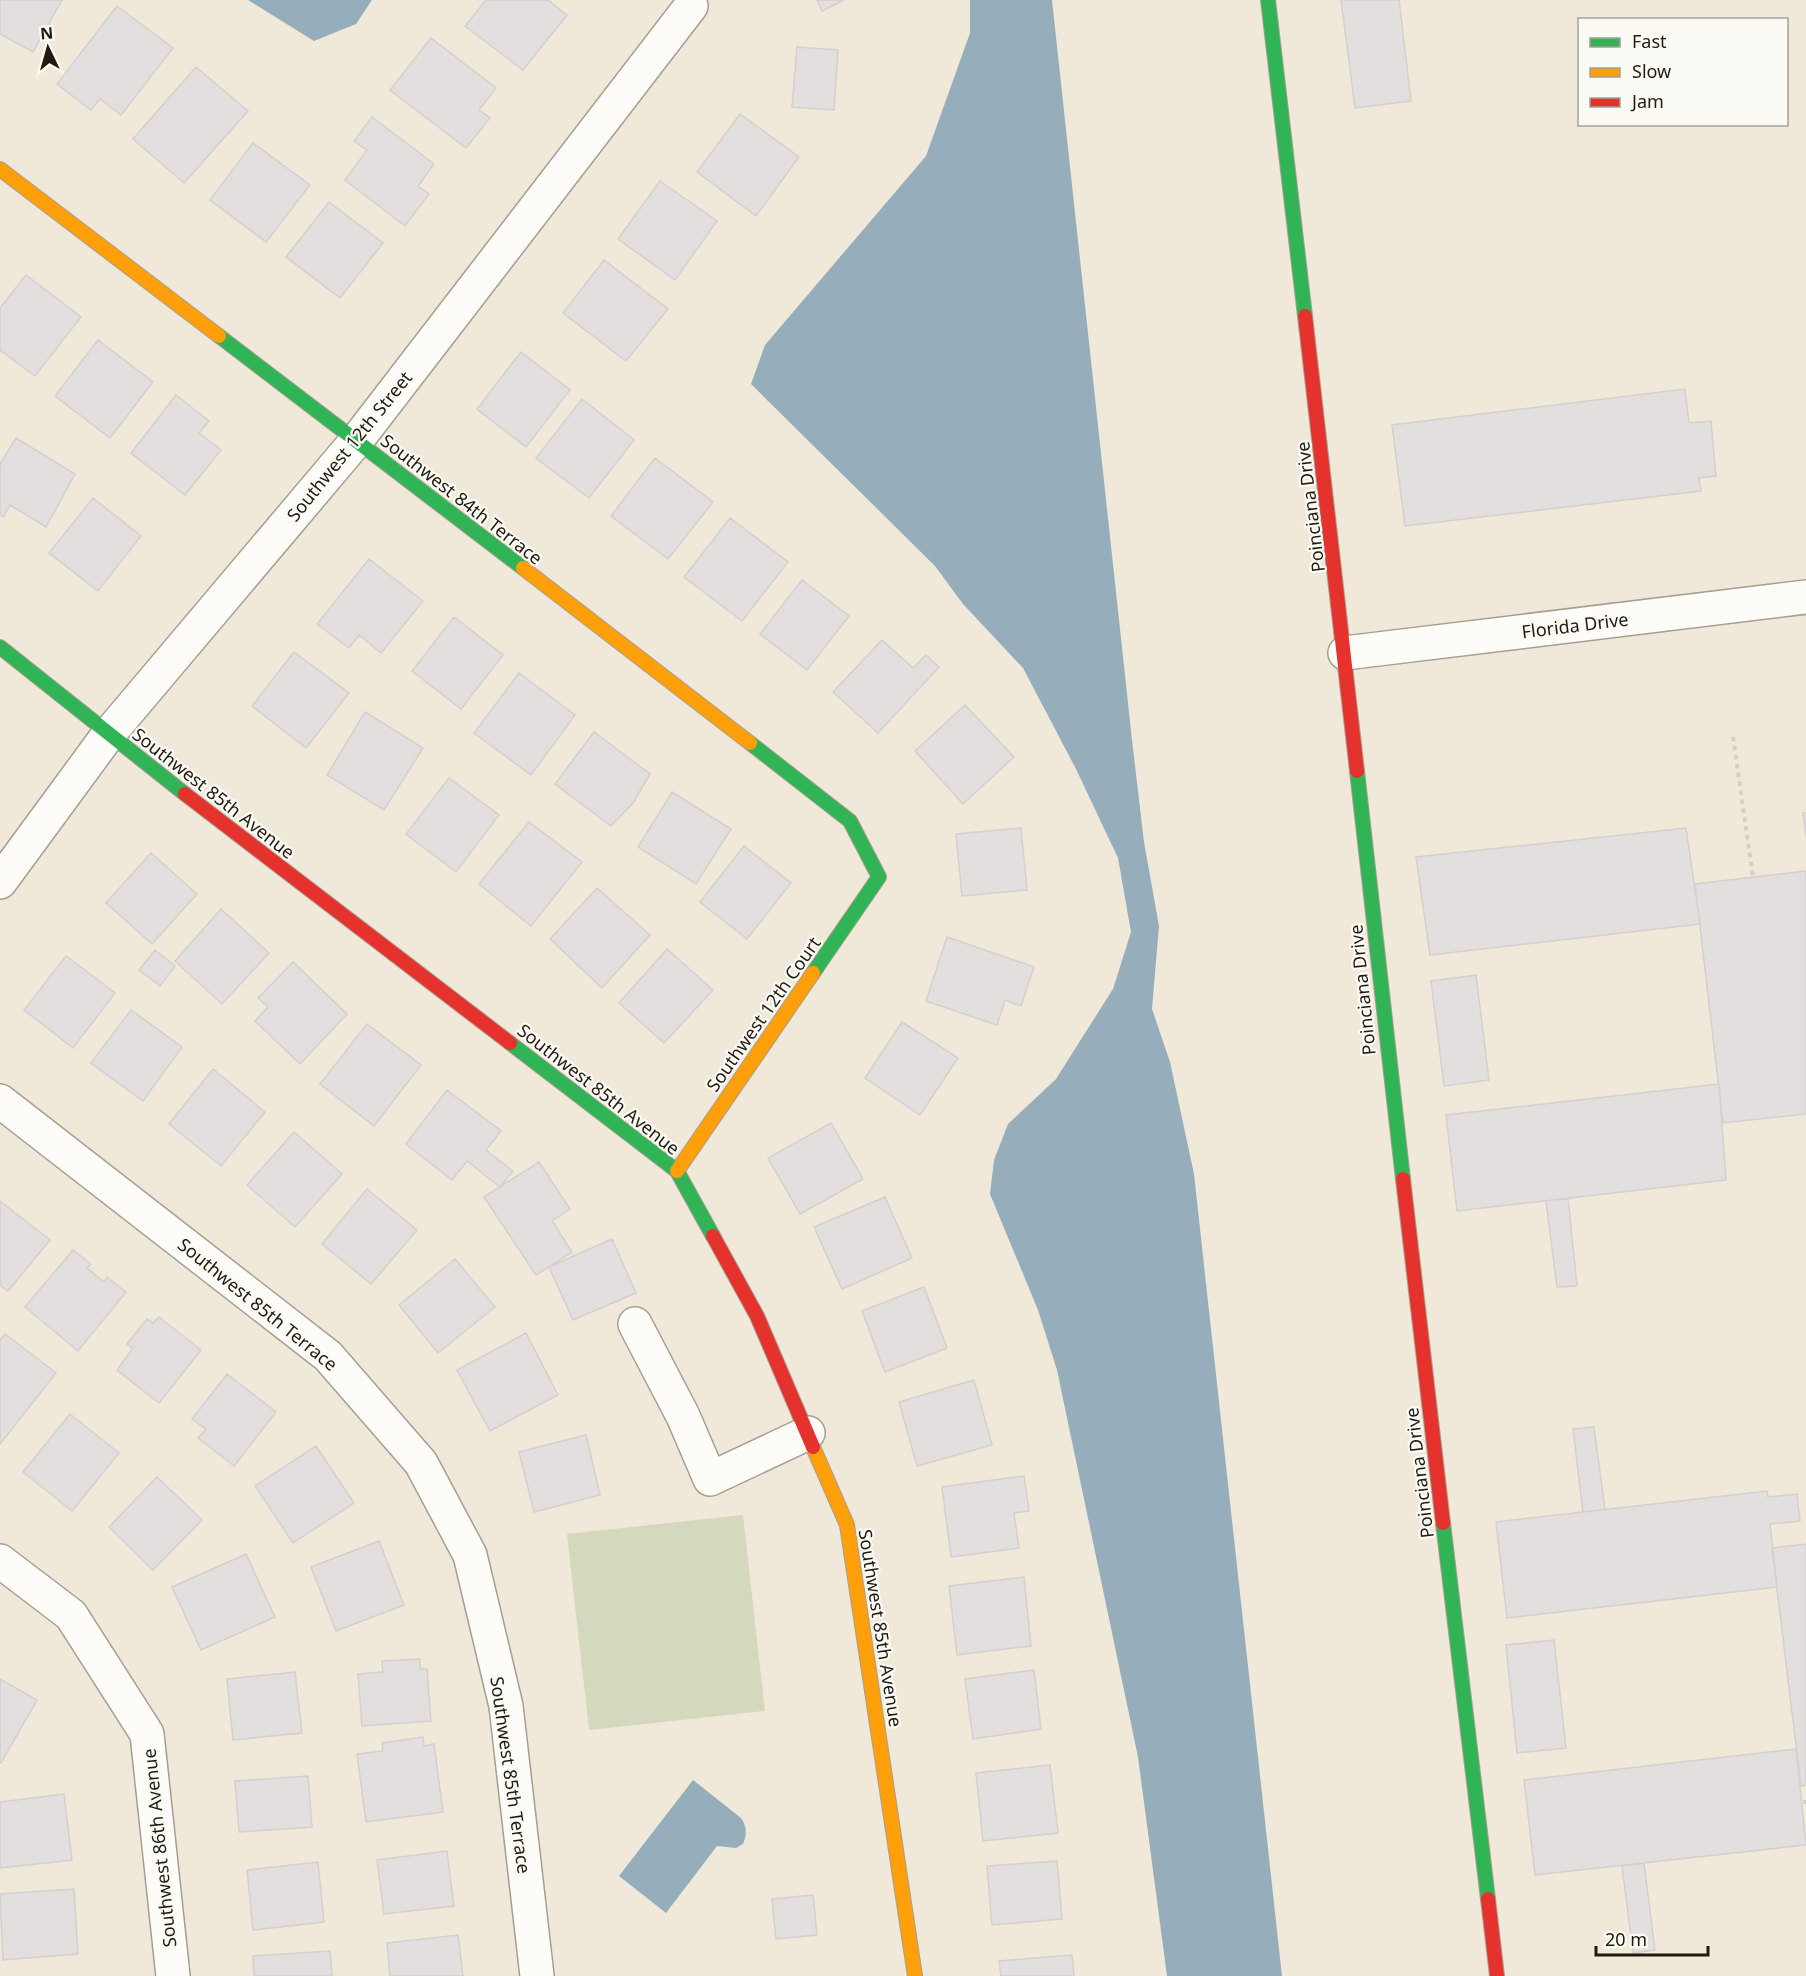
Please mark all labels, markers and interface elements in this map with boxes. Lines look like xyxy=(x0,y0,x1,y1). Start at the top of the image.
north arrow xyxy=(18,18,78,78)
legend xyxy=(1578,18,1788,126)
text: N xyxy=(39,22,54,45)
text: Fast xyxy=(1632,29,1667,53)
text: Slow xyxy=(1632,59,1671,83)
text: Jam xyxy=(1630,89,1664,113)
street label: Southwest 12th Street xyxy=(281,365,417,526)
street label: Southwest 84th Terrace xyxy=(376,428,548,570)
street label: Poinciana Drive xyxy=(1290,440,1330,574)
street label: Florida Drive xyxy=(1520,607,1630,643)
street label: Southwest 85th Avenue xyxy=(128,722,300,864)
street label: Poinciana Drive xyxy=(1343,923,1381,1057)
street label: Southwest 12th Court xyxy=(700,931,826,1096)
street label: Southwest 85th Avenue xyxy=(513,1018,685,1160)
street label: Southwest 85th Terrace xyxy=(173,1232,343,1376)
street label: Poinciana Drive xyxy=(1399,1406,1439,1540)
street label: Southwest 85th Avenue xyxy=(854,1527,908,1729)
street label: Southwest 85th Terrace xyxy=(485,1675,537,1875)
street label: Southwest 86th Avenue xyxy=(137,1747,181,1949)
scale bar xyxy=(1596,1919,1708,1957)
text: 20 m xyxy=(1605,1927,1647,1951)

